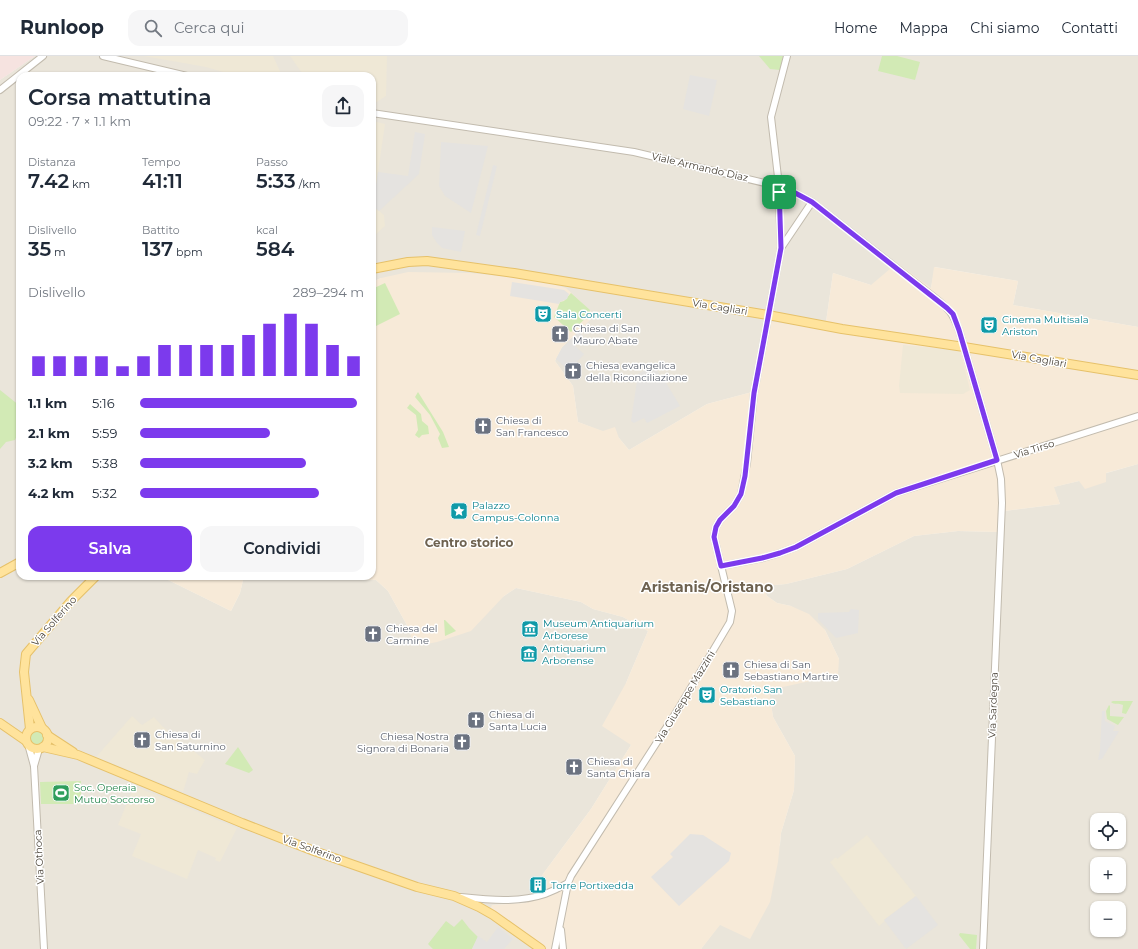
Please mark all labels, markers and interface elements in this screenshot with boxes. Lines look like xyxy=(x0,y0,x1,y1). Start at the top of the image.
search box xyxy=(128,10,408,46)
text: Runloop xyxy=(20,16,104,39)
icon: search xyxy=(142,17,164,39)
text: Cerca qui xyxy=(174,18,245,37)
text: Home xyxy=(834,19,877,37)
text: Mappa xyxy=(899,19,948,37)
text: Chi siamo xyxy=(970,19,1040,37)
text: Contatti xyxy=(1062,19,1118,37)
text: Corsa mattutina xyxy=(28,84,212,111)
button: share xyxy=(322,85,364,127)
text: 09:22 · 7 × 1.1 km xyxy=(28,113,131,129)
street label: Viale Armando Diaz xyxy=(650,150,750,184)
text: Distanza xyxy=(28,155,76,169)
text: Tempo xyxy=(142,155,180,169)
text: Passo xyxy=(256,155,288,169)
text: 7.42 xyxy=(28,169,69,193)
text: 41:11 xyxy=(142,169,183,193)
text: 5:33 xyxy=(256,169,296,193)
pin xyxy=(762,175,796,209)
text: km xyxy=(69,177,90,191)
text: /km xyxy=(296,177,321,191)
icon: arrive xyxy=(768,181,790,203)
text: Dislivello xyxy=(28,223,77,237)
text: Battito xyxy=(142,223,180,237)
text: kcal xyxy=(256,223,278,237)
text: 35 xyxy=(28,237,51,261)
text: 137 xyxy=(142,237,173,261)
text: 584 xyxy=(256,237,294,261)
text: m xyxy=(51,245,66,259)
text: bpm xyxy=(173,245,203,259)
text: Dislivello xyxy=(28,284,85,300)
text: 289–294 m xyxy=(293,284,364,300)
street label: Via Cagliari xyxy=(691,296,749,318)
theatre icon: Sala Concerti xyxy=(533,304,553,324)
place label: Sala Concerti xyxy=(556,308,622,321)
place label: Cinema Multisala Ariston xyxy=(1002,313,1089,338)
theatre icon: Cinema Multisala Ariston xyxy=(979,315,999,335)
place label: Chiesa di San Mauro Abate xyxy=(573,322,640,347)
church icon: Chiesa di San Mauro Abate xyxy=(550,324,570,344)
street label: Via Cagliari xyxy=(1010,348,1068,370)
place label: Chiesa evangelica della Riconciliazione xyxy=(586,359,688,384)
church icon: Chiesa evangelica della Riconciliazione xyxy=(563,361,583,381)
text: 1.1 km xyxy=(28,395,67,411)
text: 5:16 xyxy=(92,395,115,411)
place label: Chiesa di San Francesco xyxy=(496,414,568,439)
church icon: Chiesa di San Francesco xyxy=(473,416,493,436)
text: 2.1 km xyxy=(28,425,70,441)
text: 5:59 xyxy=(92,425,117,441)
street label: Via Tirso xyxy=(1012,437,1056,461)
text: 3.2 km xyxy=(28,455,73,471)
text: 5:38 xyxy=(92,455,118,471)
text: 4.2 km xyxy=(28,485,74,501)
text: 5:32 xyxy=(92,485,117,501)
place label: Palazzo Campus-Colonna xyxy=(472,499,559,524)
place icon: Palazzo Campus-Colonna xyxy=(449,501,469,521)
button: Salva xyxy=(28,526,192,572)
button: Condividi xyxy=(200,526,364,572)
district label: Centro storico xyxy=(425,535,513,550)
district label: Aristanis/Oristano xyxy=(640,578,773,596)
street label: Via Solferino xyxy=(29,593,79,649)
place label: Museum Antiquarium Arborese xyxy=(543,617,654,642)
museum icon: Museum Antiquarium Arborese xyxy=(520,619,540,639)
place label: Chiesa del Carmine xyxy=(386,622,438,647)
church icon: Chiesa del Carmine xyxy=(363,624,383,644)
place label: Antiquarium Arborense xyxy=(542,642,606,667)
museum icon: Antiquarium Arborense xyxy=(519,644,539,664)
street label: Via Giuseppe Mazzini xyxy=(652,648,718,746)
place label: Chiesa di San Sebastiano Martire xyxy=(744,658,838,683)
church icon: Chiesa di San Sebastiano Martire xyxy=(721,660,741,680)
street label: Via Sardegna xyxy=(985,672,1001,738)
place label: Oratorio San Sebastiano xyxy=(720,683,782,708)
theatre icon: Oratorio San Sebastiano xyxy=(697,685,717,705)
place label: Chiesa di Santa Lucia xyxy=(489,708,547,733)
church icon: Chiesa di Santa Lucia xyxy=(466,710,486,730)
place label: Chiesa di San Saturnino xyxy=(155,728,226,753)
church icon: Chiesa di San Saturnino xyxy=(132,730,152,750)
place label: Chiesa Nostra Signora di Bonaria xyxy=(357,730,449,755)
church icon: Chiesa Nostra Signora di Bonaria xyxy=(452,732,472,752)
place label: Chiesa di Santa Chiara xyxy=(587,755,650,780)
church icon: Chiesa di Santa Chiara xyxy=(564,757,584,777)
place label: Soc. Operaia Mutuo Soccorso xyxy=(74,781,155,806)
sports icon: Soc. Operaia Mutuo Soccorso xyxy=(51,783,71,803)
map controls xyxy=(1090,813,1126,937)
button: locate xyxy=(1090,813,1126,849)
street label: Via Othoca xyxy=(31,829,47,885)
street label: Via Solferino xyxy=(281,832,343,866)
button: + xyxy=(1090,857,1126,893)
building icon: Torre Portixedda xyxy=(528,875,548,895)
place label: Torre Portixedda xyxy=(551,879,634,892)
button: − xyxy=(1090,901,1126,937)

